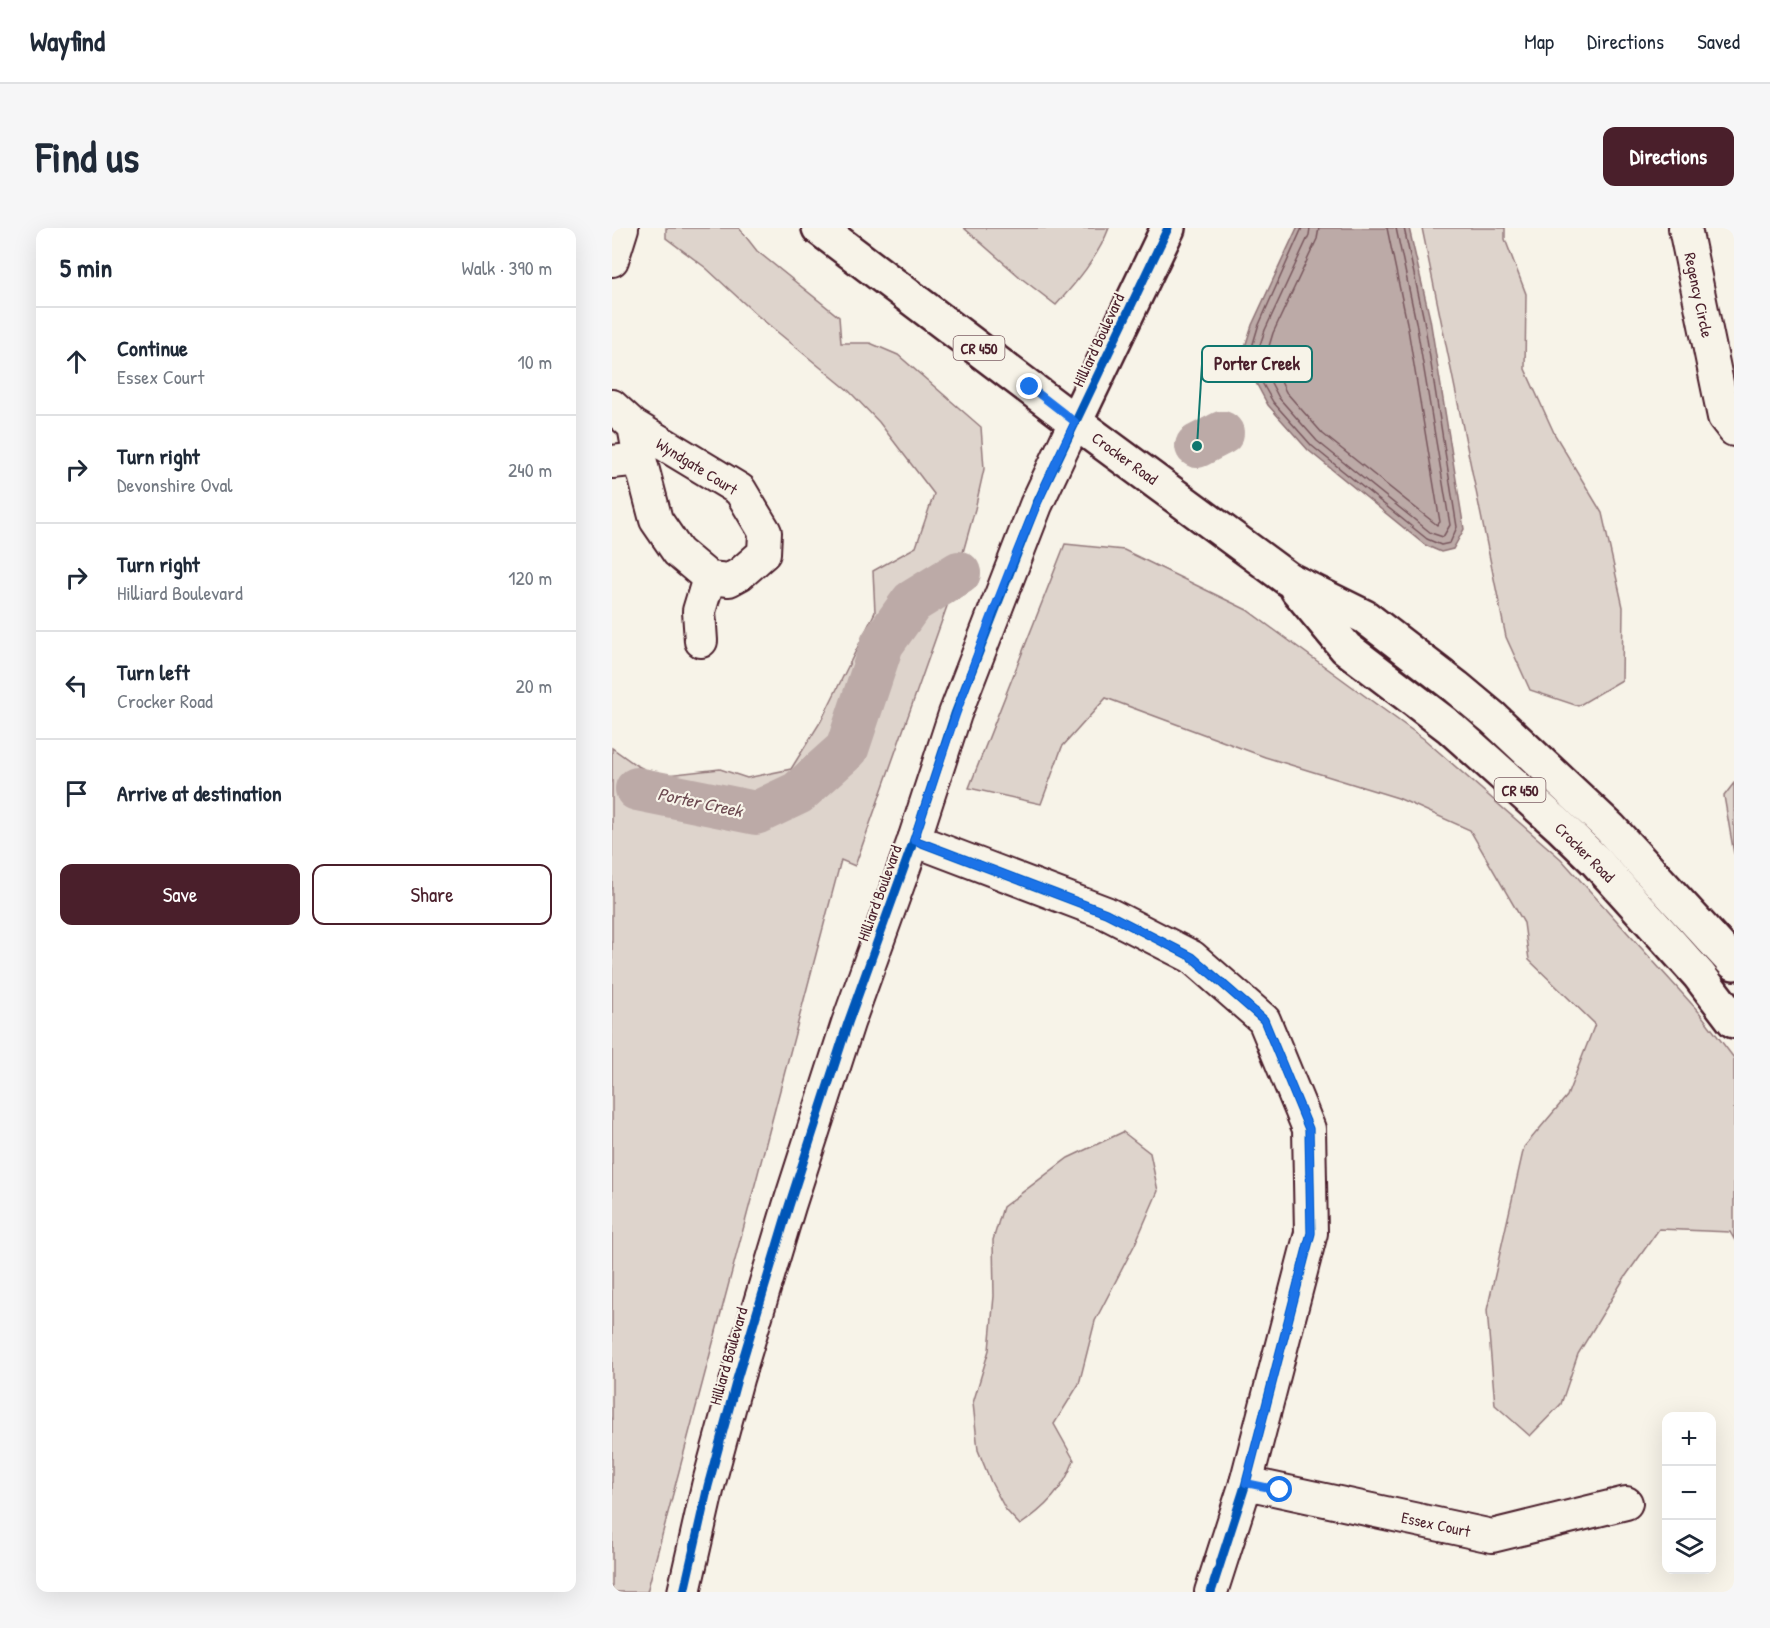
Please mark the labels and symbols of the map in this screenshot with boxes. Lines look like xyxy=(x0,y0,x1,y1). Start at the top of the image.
street label: Regency Circle xyxy=(1679,250,1719,340)
street label: Hilliard Boulevard xyxy=(1067,290,1129,390)
road number: CR 450 xyxy=(954,336,1004,360)
callout: Porter Creek xyxy=(1202,346,1312,382)
text: Porter Creek xyxy=(1214,351,1300,376)
route end xyxy=(1016,373,1042,399)
street label: Crocker Road xyxy=(1088,427,1162,489)
street label: Wyndgate Court xyxy=(652,432,742,500)
road number: CR 450 xyxy=(1494,778,1546,802)
water label: Porter Creek xyxy=(655,781,746,823)
street label: Crocker Road xyxy=(1550,817,1620,887)
street label: Hilliard Boulevard xyxy=(851,842,907,944)
street label: Hilliard Boulevard xyxy=(704,1305,752,1407)
route start xyxy=(1266,1476,1292,1502)
street label: Essex Court xyxy=(1400,1506,1473,1542)

